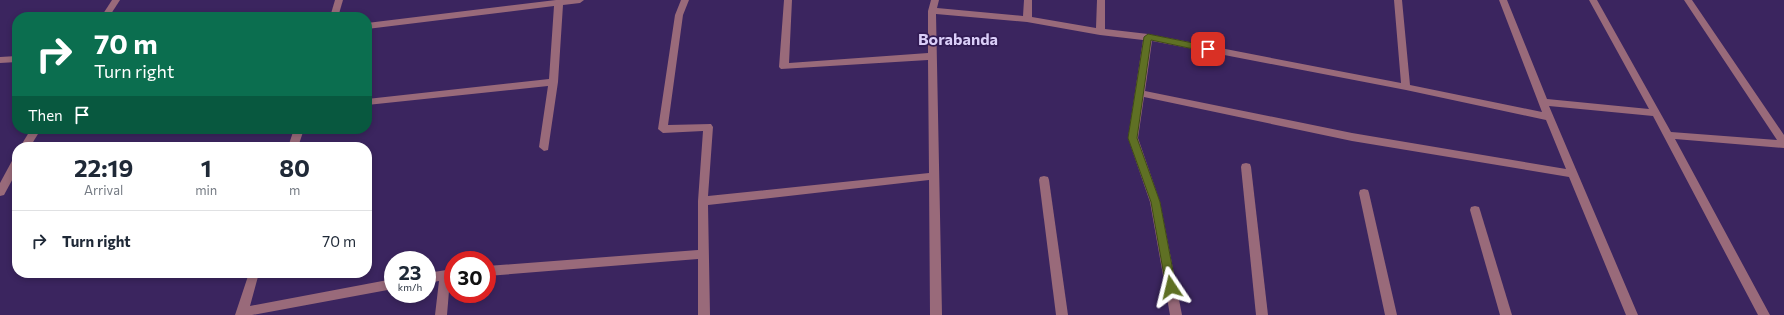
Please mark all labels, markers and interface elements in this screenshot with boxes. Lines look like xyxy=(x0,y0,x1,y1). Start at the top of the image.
text: 70 m xyxy=(94,26,158,60)
icon: right xyxy=(28,28,80,80)
district label: Borabanda xyxy=(918,29,998,48)
pin xyxy=(1191,32,1225,66)
icon: arrive xyxy=(1197,38,1219,60)
text: Turn right xyxy=(94,60,174,82)
icon: arrive xyxy=(71,104,93,126)
text: Then xyxy=(28,106,63,124)
text: 22:19 xyxy=(74,153,133,182)
text: 1 xyxy=(201,153,212,182)
text: 80 xyxy=(279,153,310,182)
text: Arrival xyxy=(84,182,123,198)
text: min xyxy=(195,182,217,198)
text: m xyxy=(289,182,300,198)
icon: right xyxy=(28,230,50,252)
text: Turn right xyxy=(62,232,131,250)
text: 70 m xyxy=(322,232,356,250)
speed limit sign: 30 xyxy=(444,251,496,303)
text: 23 xyxy=(398,260,422,284)
position arrow xyxy=(1150,266,1192,308)
text: km/h xyxy=(398,281,422,293)

